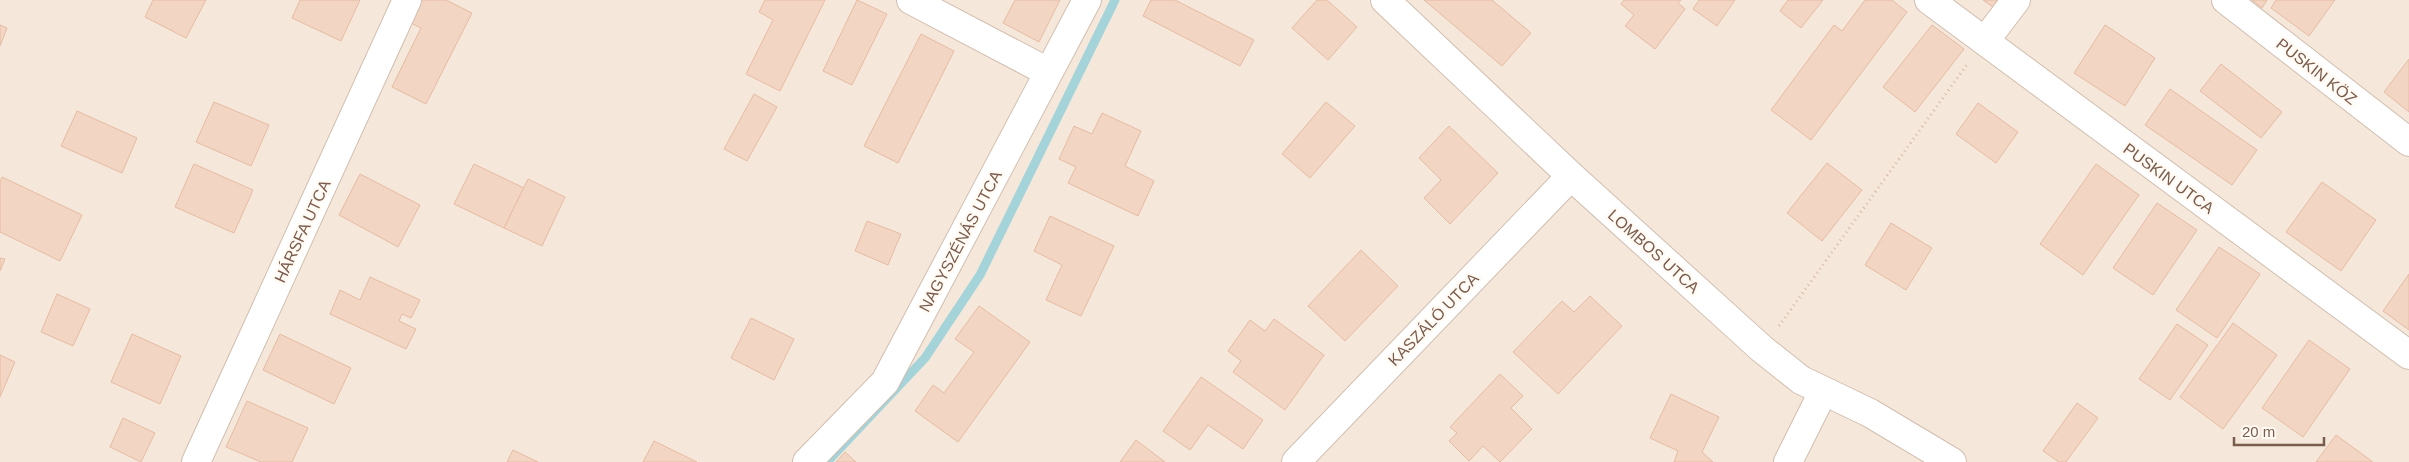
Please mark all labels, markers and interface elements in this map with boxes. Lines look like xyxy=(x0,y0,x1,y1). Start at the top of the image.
street label: PUSKIN KÖZ xyxy=(2273,35,2360,108)
street label: PUSKIN UTCA xyxy=(2120,140,2217,217)
street label: NAGYSZÉNÁS UTCA xyxy=(915,167,1005,315)
street label: HÁRSFA UTCA xyxy=(270,177,334,285)
street label: LOMBOS UTCA xyxy=(1605,206,1703,297)
street label: KASZÁLÓ UTCA xyxy=(1384,269,1482,369)
scale bar xyxy=(2234,414,2324,446)
text: 20 m xyxy=(2242,423,2275,440)

